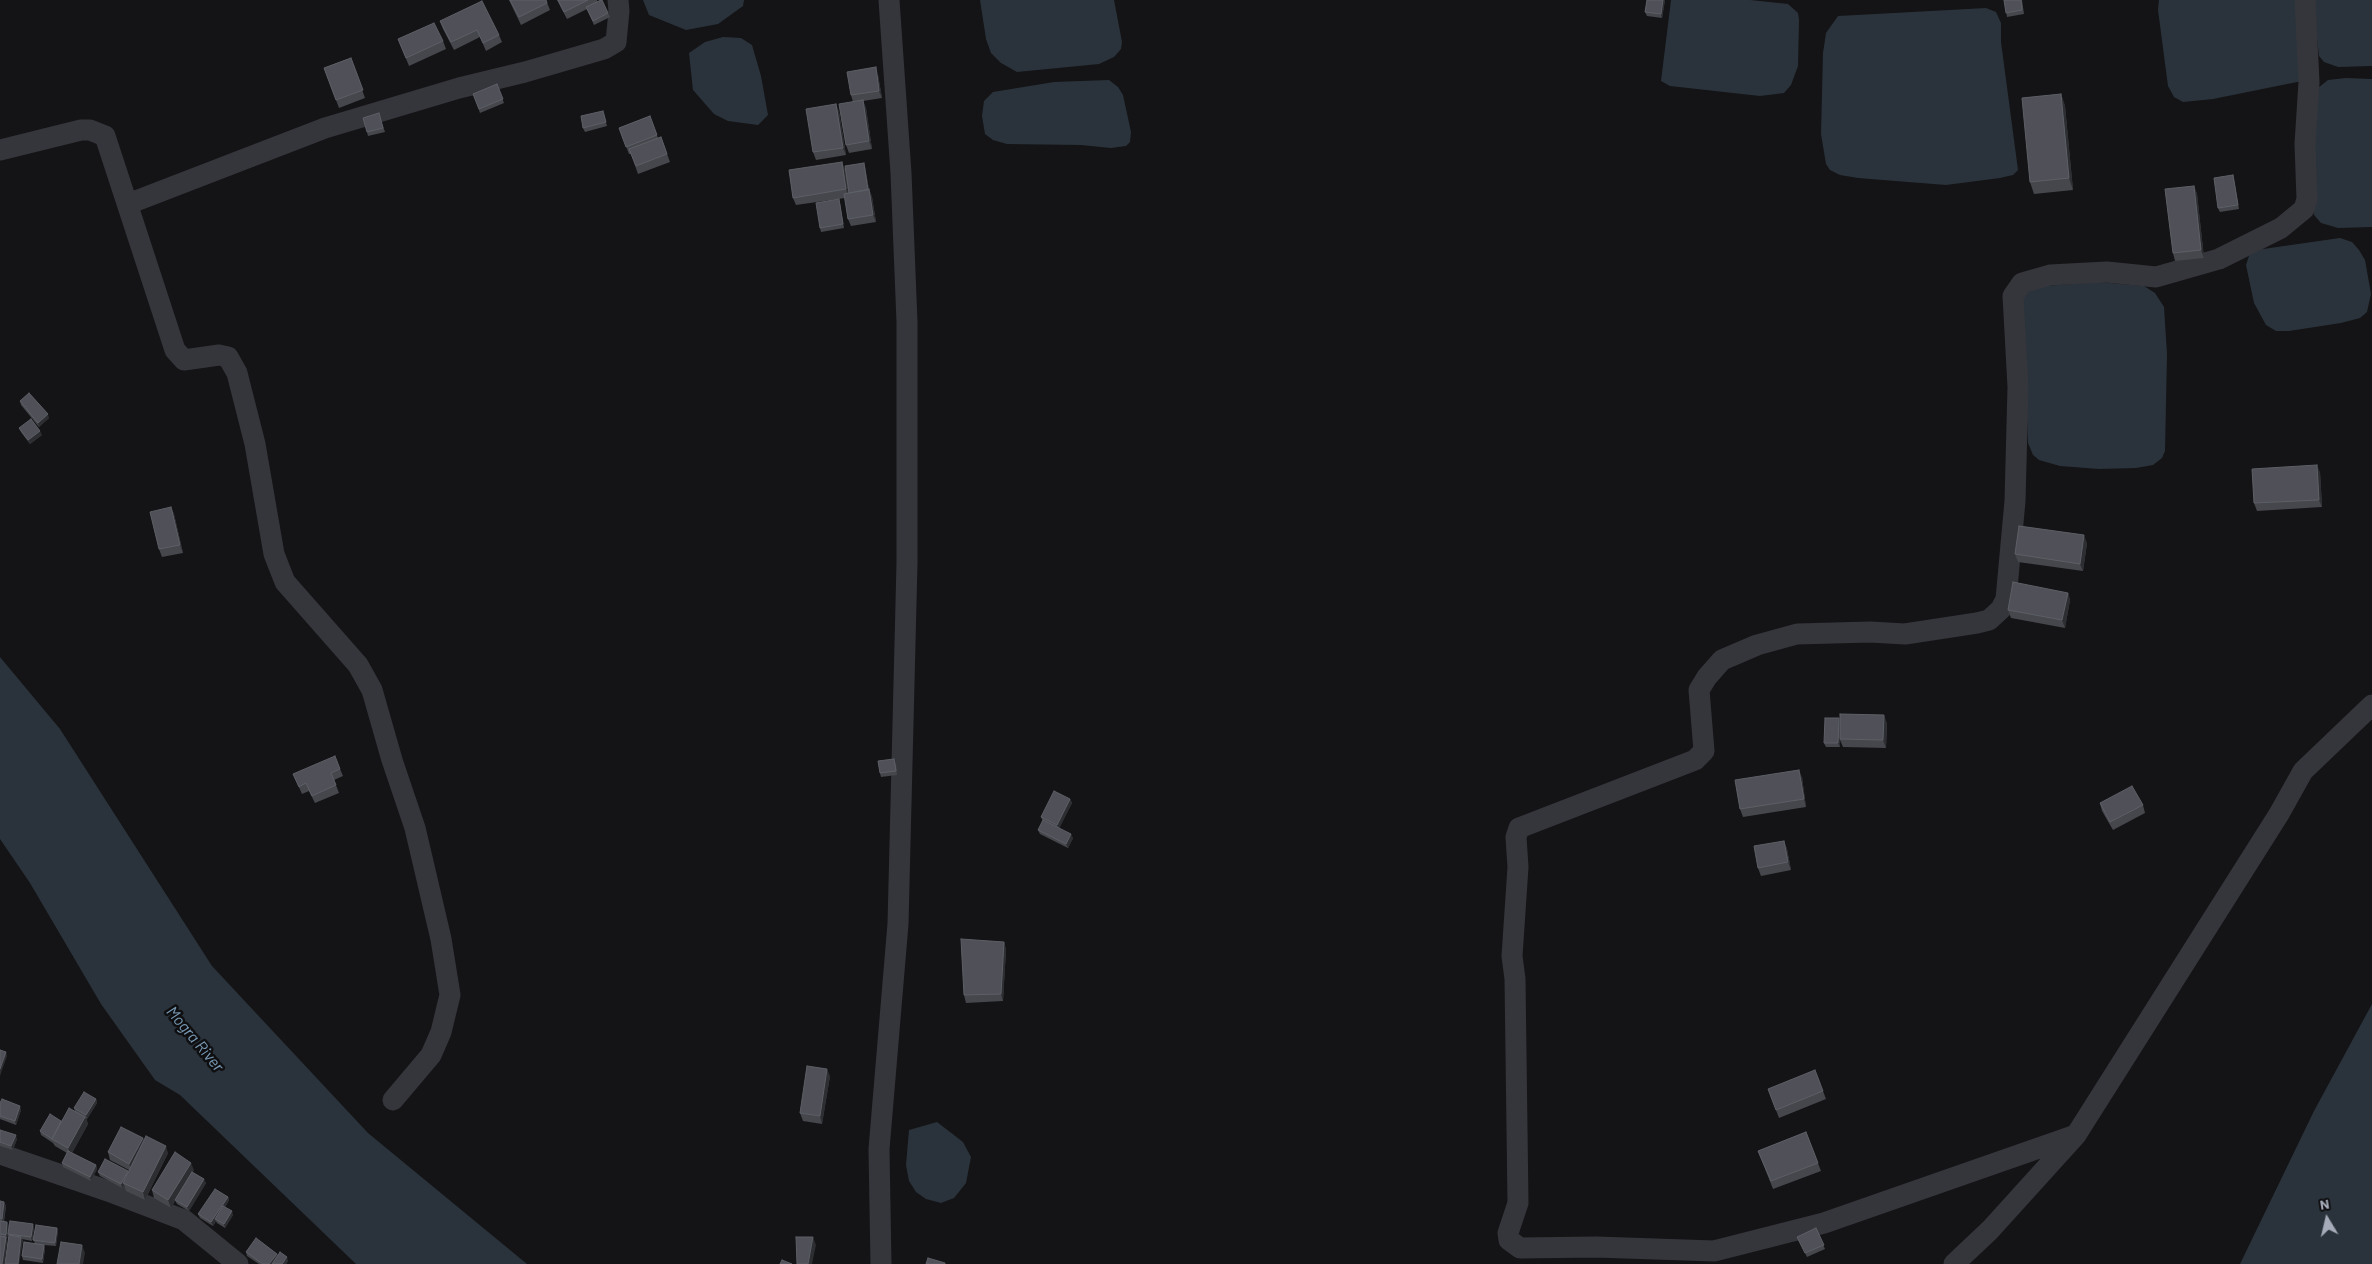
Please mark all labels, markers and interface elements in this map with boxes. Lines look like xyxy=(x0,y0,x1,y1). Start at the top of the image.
water label: Mogra River xyxy=(162,1002,228,1076)
north arrow xyxy=(2302,1194,2352,1244)
text: N xyxy=(2319,1195,2331,1213)

